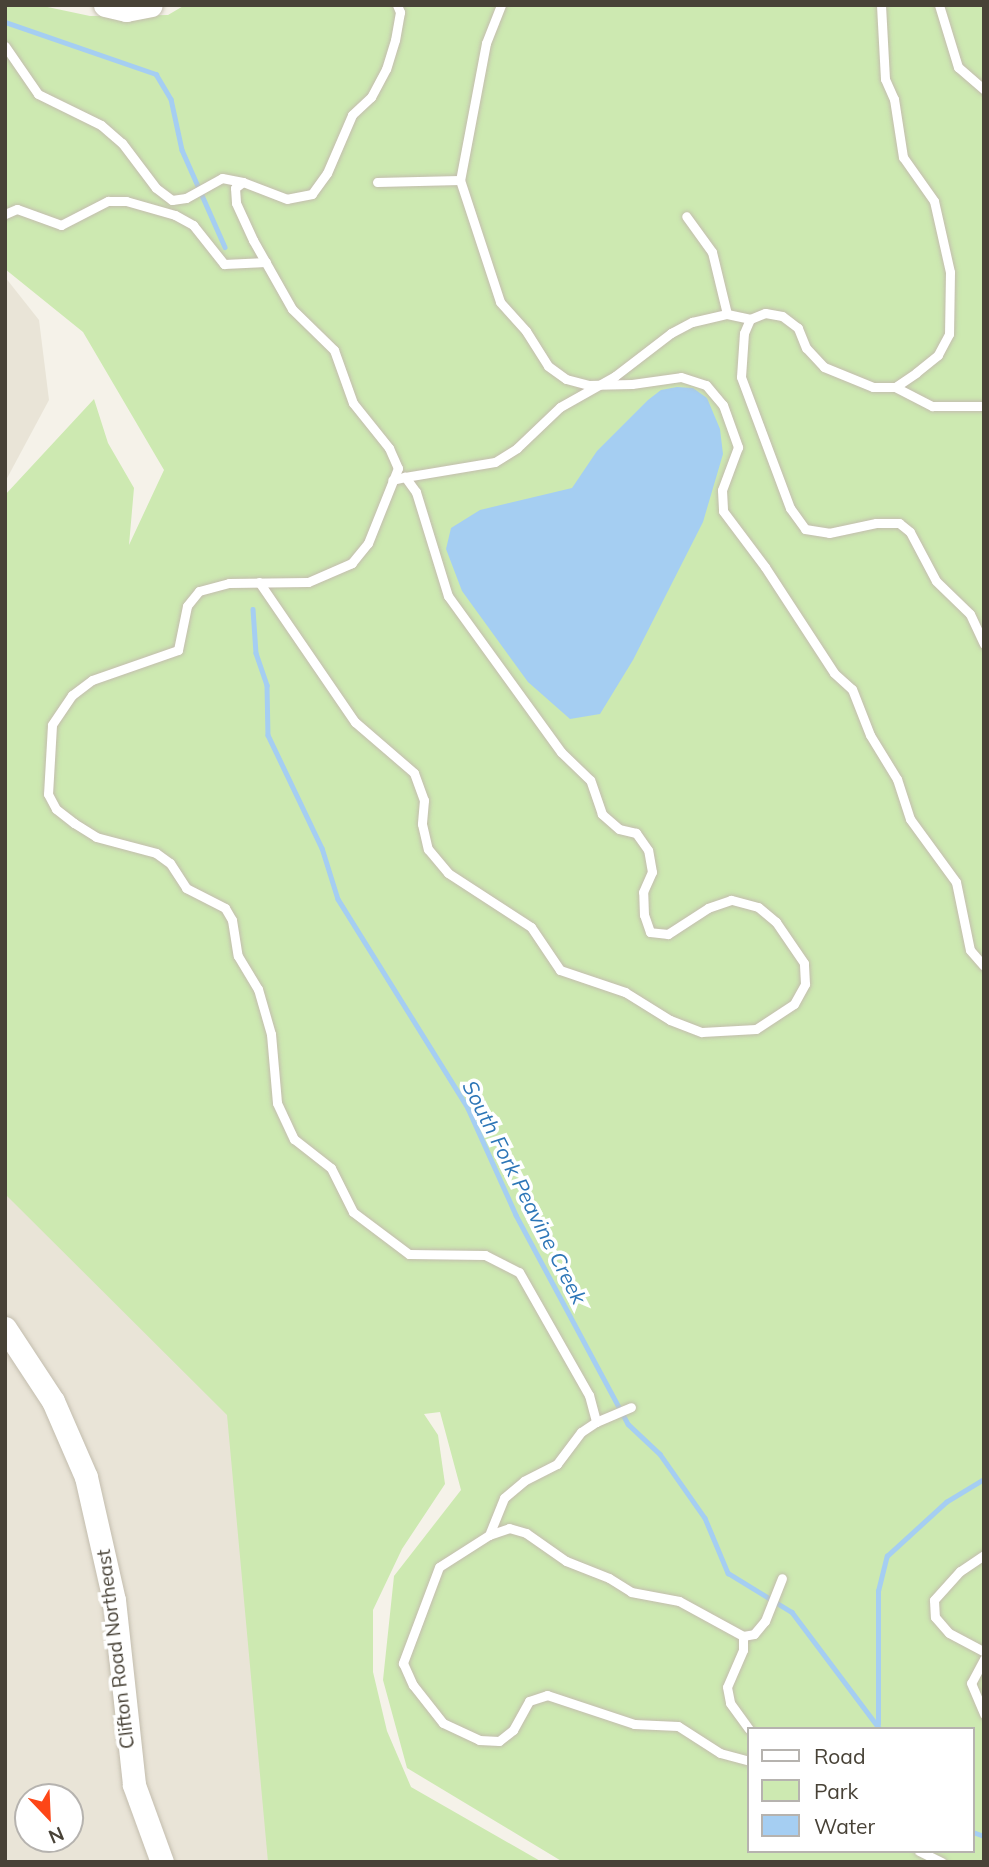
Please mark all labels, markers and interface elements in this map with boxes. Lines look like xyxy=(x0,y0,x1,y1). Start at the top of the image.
water label: South Fork Peavine Creek xyxy=(458,1076,592,1308)
street label: Clifton Road Northeast xyxy=(92,1548,140,1750)
legend xyxy=(748,1727,975,1853)
text: Road xyxy=(814,1743,865,1769)
text: Park xyxy=(814,1778,858,1804)
north arrow xyxy=(14,1783,84,1853)
text: Water xyxy=(814,1813,875,1839)
text: N xyxy=(45,1822,68,1849)

